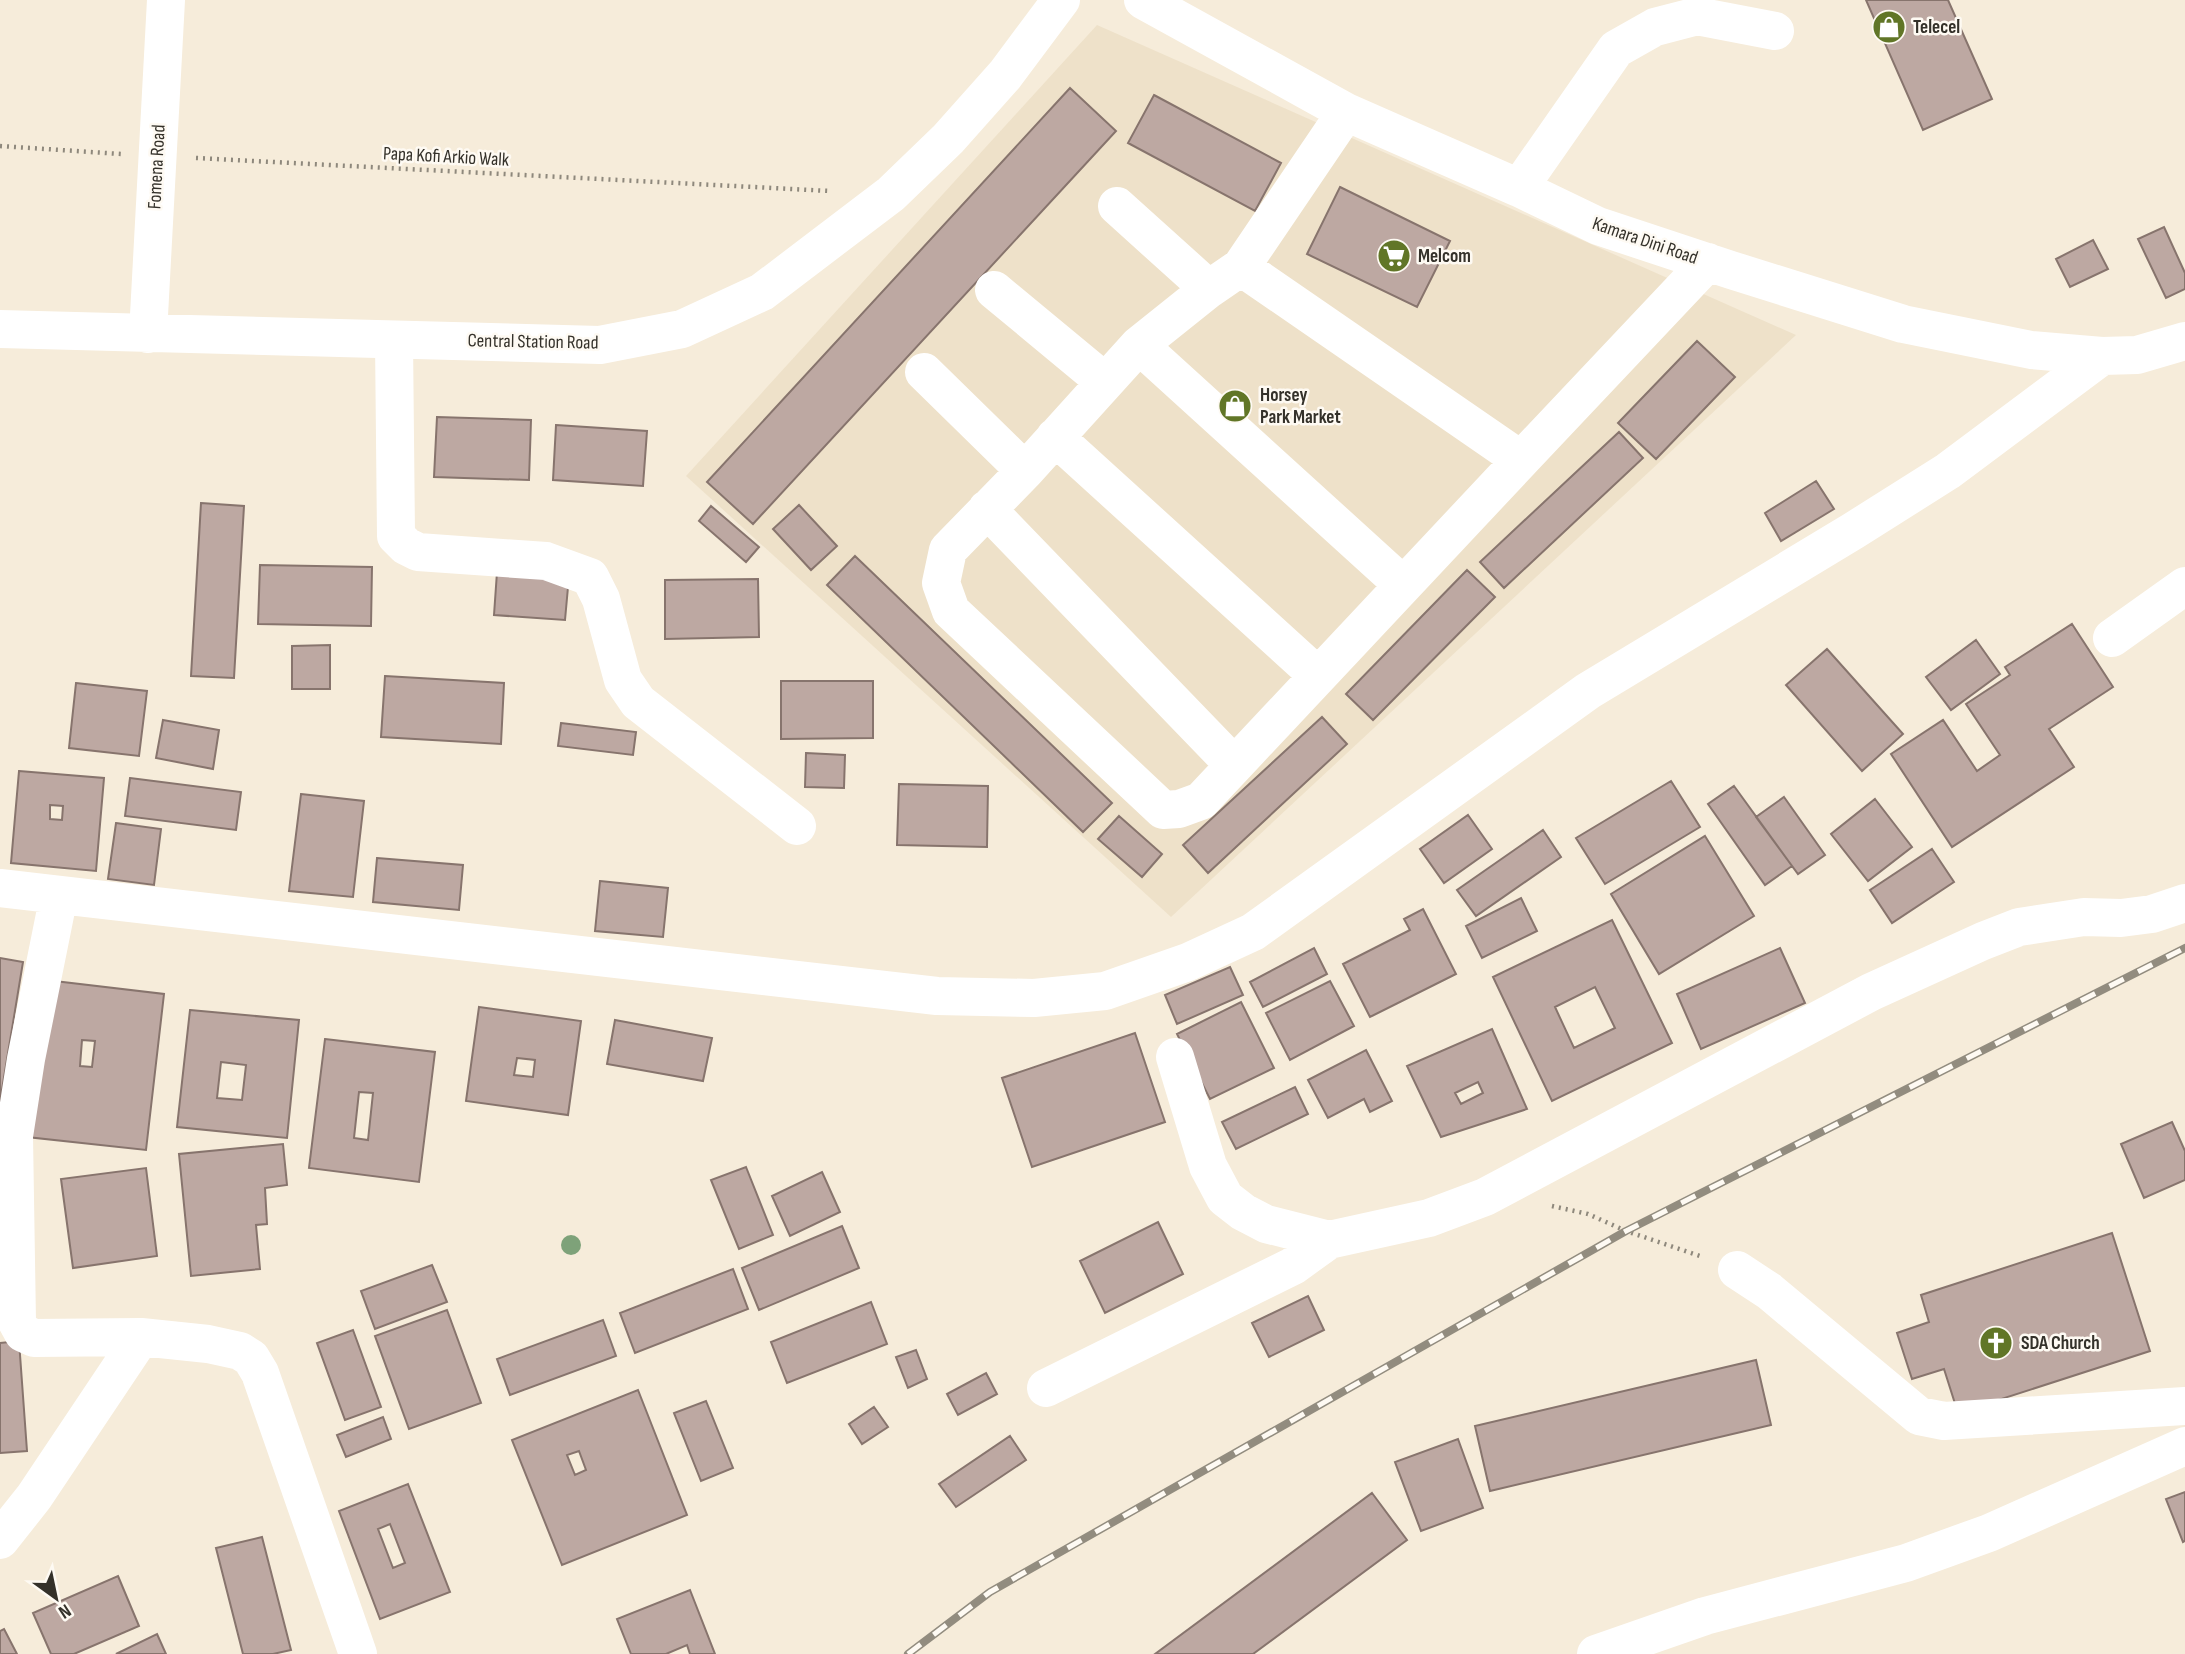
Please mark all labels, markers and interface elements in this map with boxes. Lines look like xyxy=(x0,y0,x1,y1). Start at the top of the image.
shop icon: Telecel xyxy=(1870,8,1908,46)
place label: Telecel xyxy=(1913,16,1960,39)
street label: Fomena Road xyxy=(143,124,171,210)
street label: Papa Kofi Arkio Walk xyxy=(382,142,510,172)
street label: Kamara Dini Road xyxy=(1589,212,1701,270)
supermarket icon: Melcom xyxy=(1375,237,1413,275)
place label: Melcom xyxy=(1418,245,1471,268)
street label: Central Station Road xyxy=(467,329,599,355)
place label: Horsey Park Market xyxy=(1260,384,1341,429)
shop icon: Horsey Park Market xyxy=(1216,387,1254,425)
church icon: SDA Church xyxy=(1977,1324,2015,1362)
place label: SDA Church xyxy=(2021,1332,2100,1355)
north arrow xyxy=(21,1563,91,1633)
text: N xyxy=(54,1599,75,1623)

